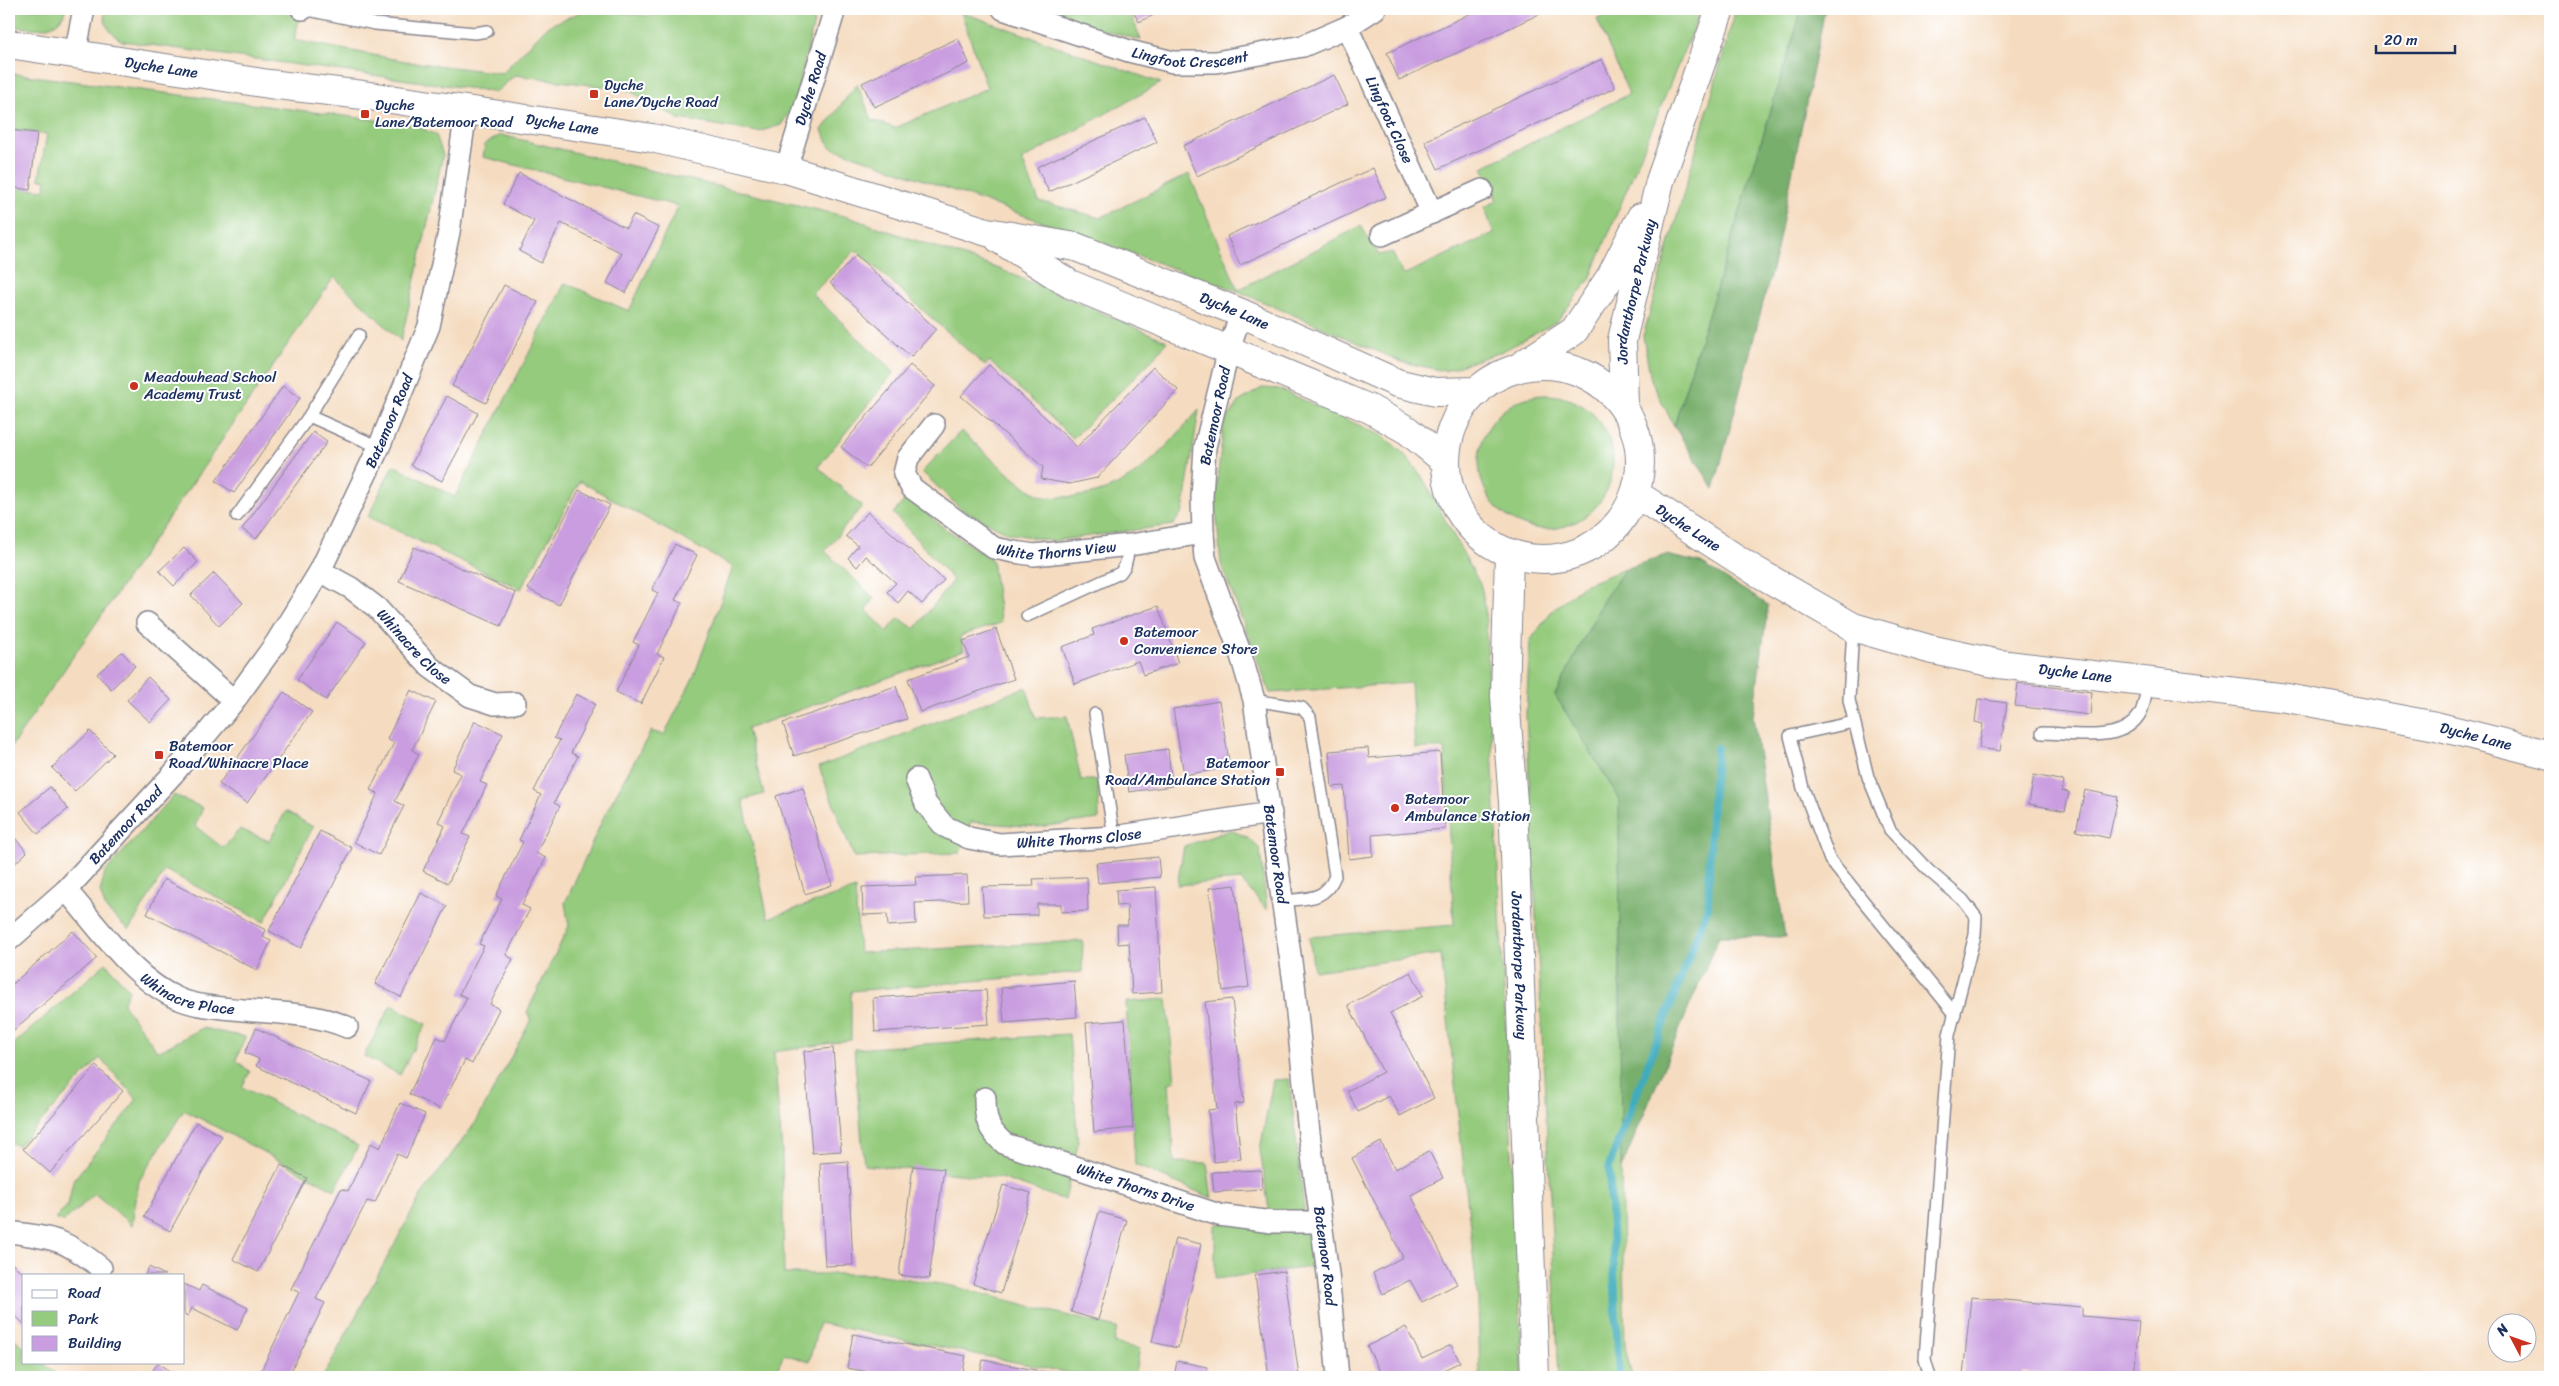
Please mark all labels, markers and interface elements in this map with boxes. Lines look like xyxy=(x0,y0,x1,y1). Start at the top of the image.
scale bar xyxy=(2376,22,2455,54)
text: 20 m xyxy=(2384,27,2418,53)
street label: Lingfoot Crescent xyxy=(1129,39,1251,75)
street label: Dyche Road xyxy=(787,48,834,129)
street label: Dyche Lane xyxy=(123,49,200,86)
place label: Dyche Lane/Dyche Road xyxy=(604,72,719,115)
street label: Lingfoot Close xyxy=(1358,72,1421,168)
marker: Dyche Lane/Dyche Road xyxy=(588,88,600,100)
place label: Dyche Lane/Batemoor Road xyxy=(375,92,514,135)
street label: Dyche Lane xyxy=(524,106,600,142)
marker: Dyche Lane/Batemoor Road xyxy=(359,108,371,120)
street label: Jordanthorpe Parkway xyxy=(1609,216,1664,366)
street label: Dyche Lane xyxy=(1195,285,1273,337)
street label: Batemoor Road xyxy=(1192,363,1238,468)
place label: Meadowhead School Academy Trust xyxy=(143,364,277,407)
street label: Batemoor Road xyxy=(358,369,421,473)
marker: Meadowhead School Academy Trust xyxy=(128,380,140,392)
street label: Dyche Lane xyxy=(1650,497,1726,558)
street label: White Thorns View xyxy=(994,533,1118,568)
street label: Whinacre Close xyxy=(370,602,457,692)
place label: Batemoor Convenience Store xyxy=(1134,619,1258,662)
marker: Batemoor Convenience Store xyxy=(1118,635,1130,647)
street label: Dyche Lane xyxy=(2037,656,2113,690)
street label: Dyche Lane xyxy=(2437,714,2515,758)
place label: Batemoor Road/Whinacre Place xyxy=(169,733,309,776)
marker: Batemoor Road/Whinacre Place xyxy=(153,749,165,761)
place label: Batemoor Road/Ambulance Station xyxy=(1105,750,1271,793)
marker: Batemoor Road/Ambulance Station xyxy=(1274,766,1286,778)
street label: Batemoor Road xyxy=(82,779,170,871)
place label: Batemoor Ambulance Station xyxy=(1404,786,1530,829)
marker: Batemoor Ambulance Station xyxy=(1389,802,1401,814)
street label: Batemoor Road xyxy=(1256,803,1296,907)
street label: White Thorns Close xyxy=(1016,820,1144,856)
street label: Jordanthorpe Parkway xyxy=(1503,890,1535,1040)
street label: Whinacre Place xyxy=(134,966,236,1022)
street label: White Thorns Drive xyxy=(1073,1156,1198,1219)
street label: Batemoor Road xyxy=(1306,1205,1344,1308)
legend xyxy=(22,1274,185,1364)
text: Road xyxy=(68,1280,101,1306)
text: Park xyxy=(68,1306,99,1332)
north arrow xyxy=(2486,1314,2536,1364)
text: N xyxy=(2489,1318,2515,1342)
text: Building xyxy=(68,1330,122,1356)

